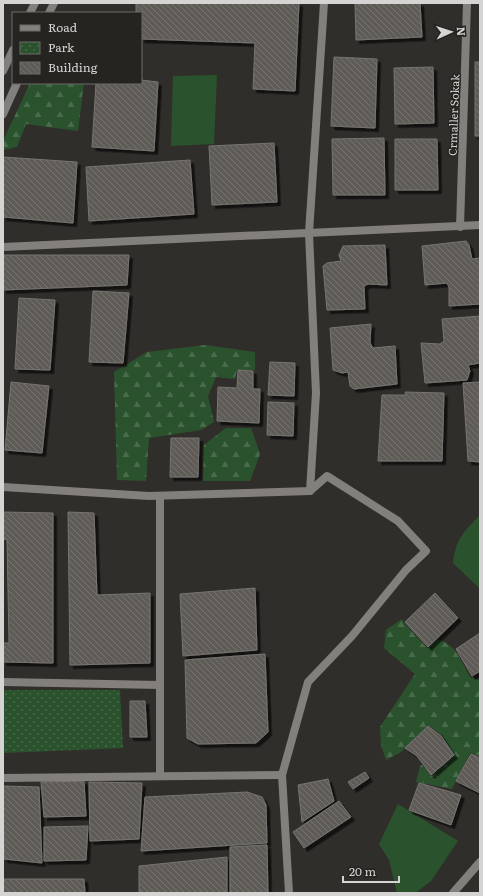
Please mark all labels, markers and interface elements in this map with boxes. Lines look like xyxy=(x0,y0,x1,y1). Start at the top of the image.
legend xyxy=(12,12,142,84)
north arrow xyxy=(431,12,471,52)
text: Road xyxy=(48,18,78,36)
text: N xyxy=(454,26,470,36)
text: Park xyxy=(48,38,75,56)
text: Building xyxy=(48,58,98,76)
street label: Crmaller Sokak xyxy=(444,73,462,156)
scale bar xyxy=(343,858,399,884)
text: 20 m xyxy=(349,862,376,880)

